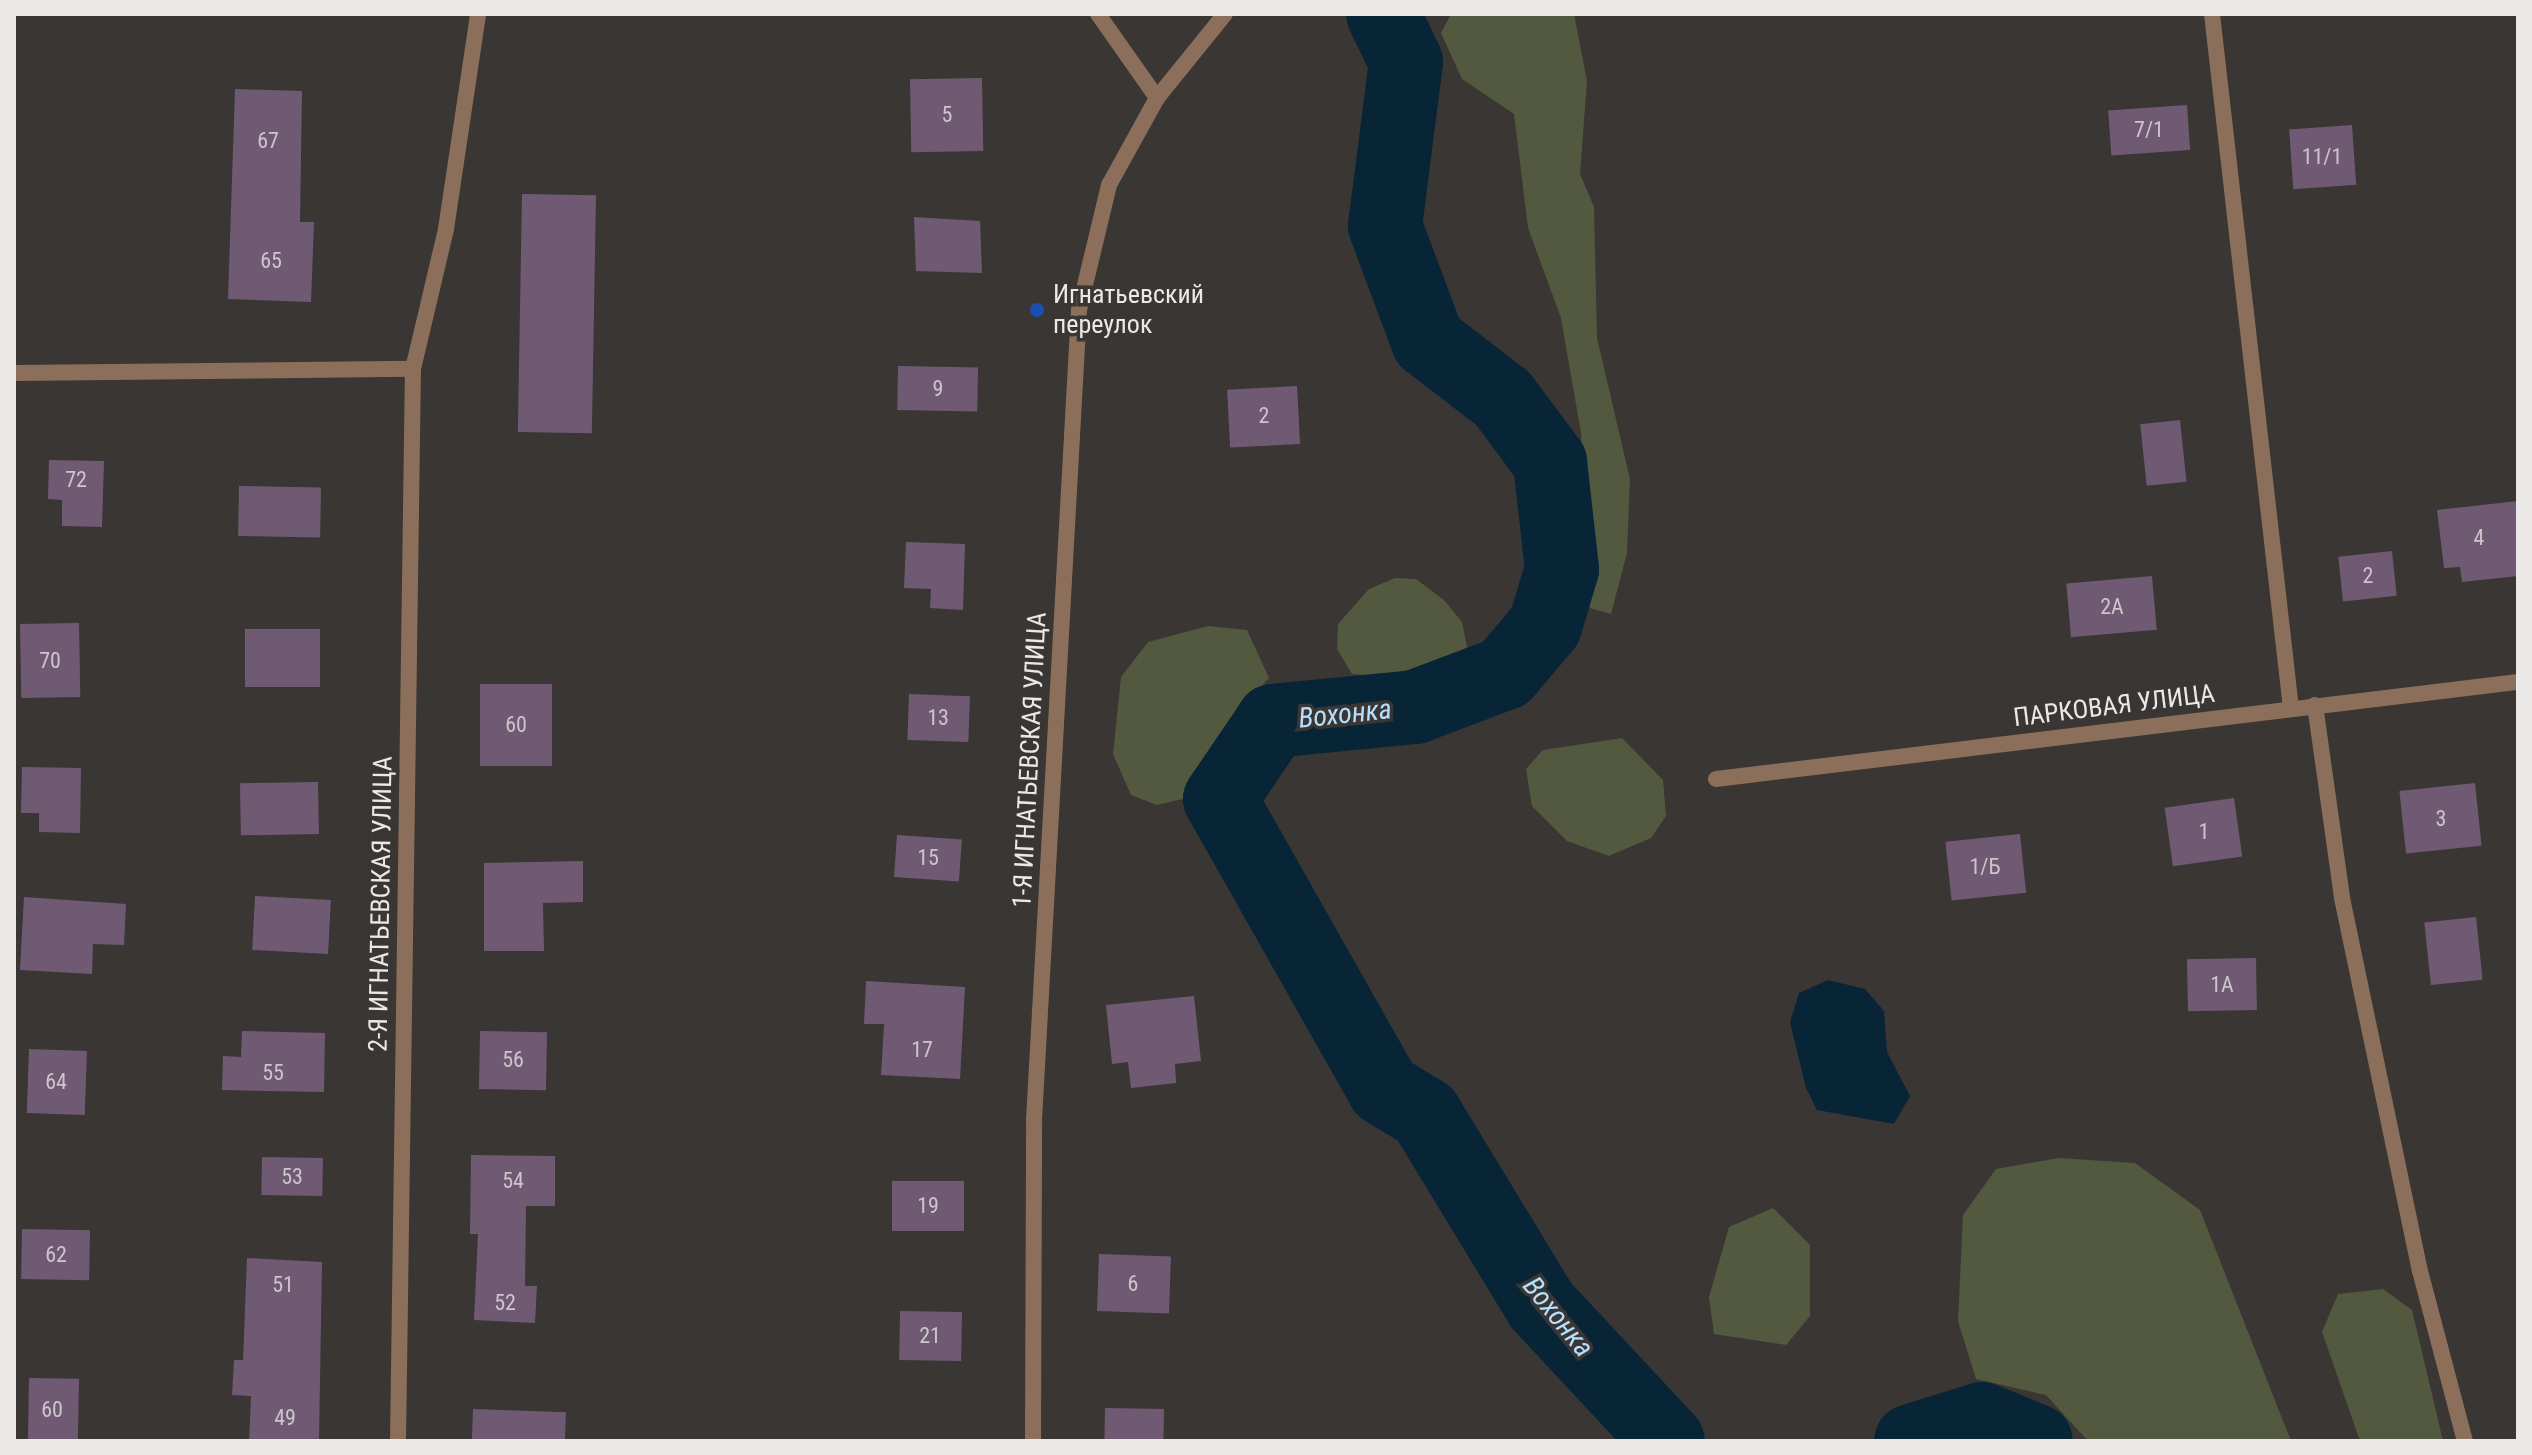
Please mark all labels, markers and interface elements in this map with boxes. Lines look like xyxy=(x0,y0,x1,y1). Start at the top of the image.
house number: 5 xyxy=(942,102,952,128)
house number: 7/1 xyxy=(2134,117,2164,143)
house number: 67 xyxy=(257,128,279,154)
house number: 11/1 xyxy=(2302,144,2342,170)
house number: 65 xyxy=(260,248,282,274)
place label: Игнатьевский переулок xyxy=(1053,279,1204,340)
marker: Игнатьевский переулок xyxy=(1028,301,1046,319)
house number: 9 xyxy=(933,376,943,402)
house number: 2 xyxy=(1259,403,1269,429)
house number: 72 xyxy=(65,467,87,493)
house number: 4 xyxy=(2474,525,2484,551)
house number: 2 xyxy=(2363,563,2373,589)
house number: 2А xyxy=(2100,594,2124,620)
street label: 1-Я ИГНАТЬЕВСКАЯ УЛИЦА xyxy=(1007,611,1053,909)
house number: 70 xyxy=(39,648,61,674)
street label: ПАРКОВАЯ УЛИЦА xyxy=(2012,678,2216,734)
water label: Вохонка xyxy=(1297,692,1393,736)
house number: 13 xyxy=(927,705,949,731)
house number: 60 xyxy=(505,712,527,738)
street label: 2-Я ИГНАТЬЕВСКАЯ УЛИЦА xyxy=(363,756,399,1052)
house number: 3 xyxy=(2436,806,2446,832)
house number: 1 xyxy=(2199,819,2209,845)
house number: 15 xyxy=(917,845,939,871)
house number: 1/Б xyxy=(1969,854,2001,880)
house number: 1А xyxy=(2210,972,2234,998)
house number: 17 xyxy=(911,1037,933,1063)
house number: 56 xyxy=(502,1047,524,1073)
house number: 55 xyxy=(262,1060,284,1086)
house number: 64 xyxy=(45,1069,67,1095)
house number: 53 xyxy=(281,1164,303,1190)
house number: 54 xyxy=(502,1168,524,1194)
house number: 19 xyxy=(917,1193,939,1219)
house number: 62 xyxy=(45,1242,67,1268)
water label: Вохонка xyxy=(1516,1270,1600,1364)
house number: 6 xyxy=(1128,1271,1138,1297)
house number: 51 xyxy=(272,1272,294,1298)
house number: 52 xyxy=(494,1290,516,1316)
house number: 21 xyxy=(919,1323,941,1349)
house number: 60 xyxy=(41,1397,63,1423)
house number: 49 xyxy=(274,1405,296,1431)

